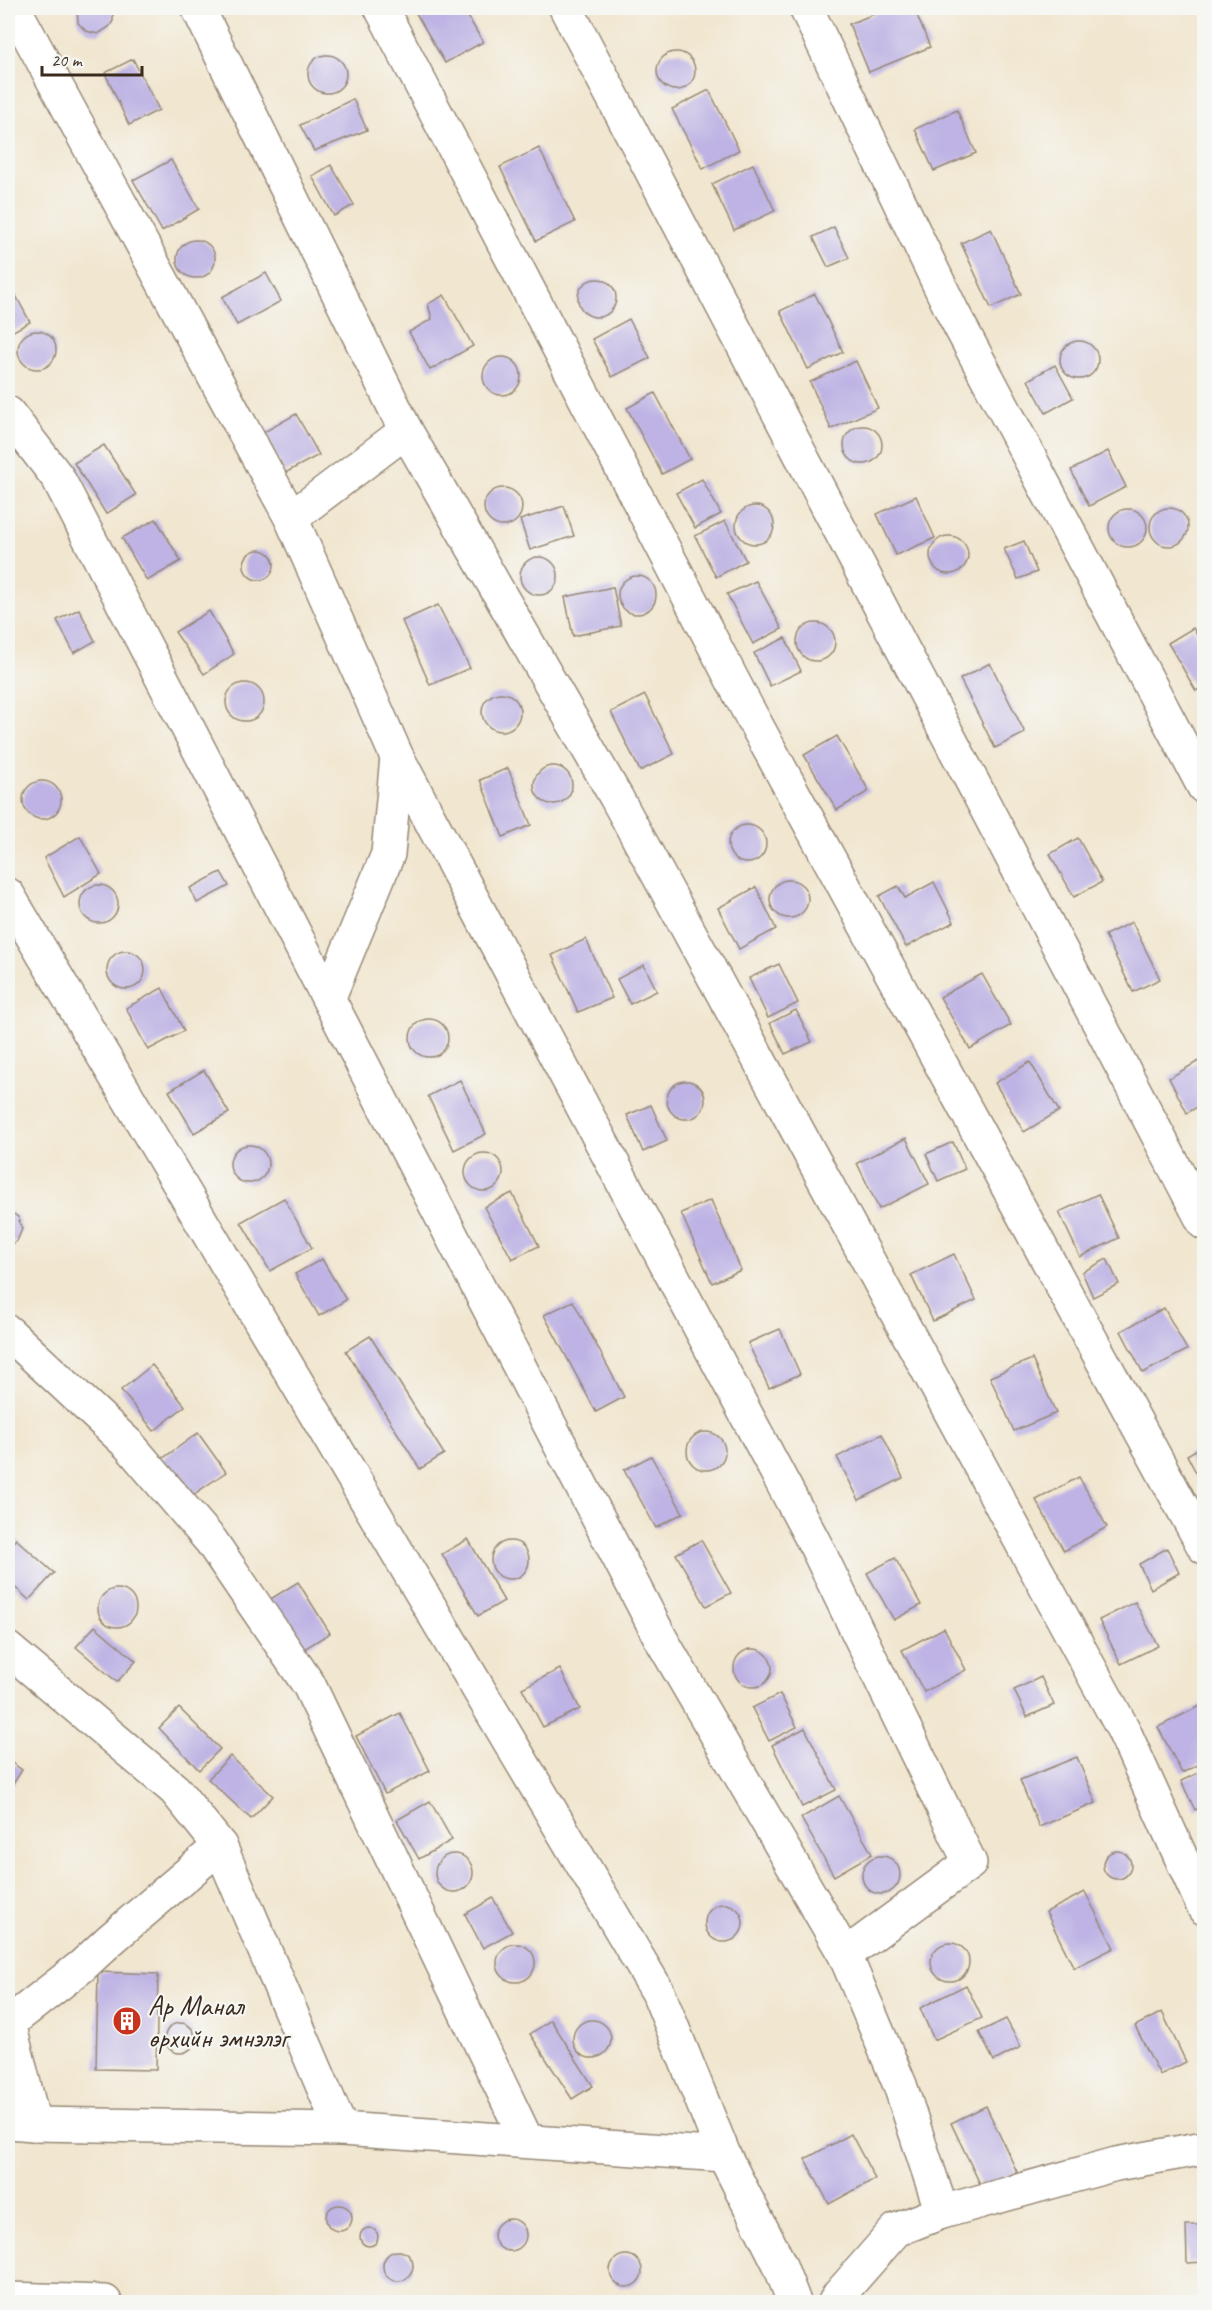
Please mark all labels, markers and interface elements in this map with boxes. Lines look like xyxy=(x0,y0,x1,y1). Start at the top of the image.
scale bar xyxy=(42,39,142,77)
text: 20 m xyxy=(51,49,84,71)
place label: Ар Манал өрхийн эмнэлэг xyxy=(148,1988,292,2055)
building icon: Ар Манал өрхийн эмнэлэг xyxy=(111,2005,143,2037)

